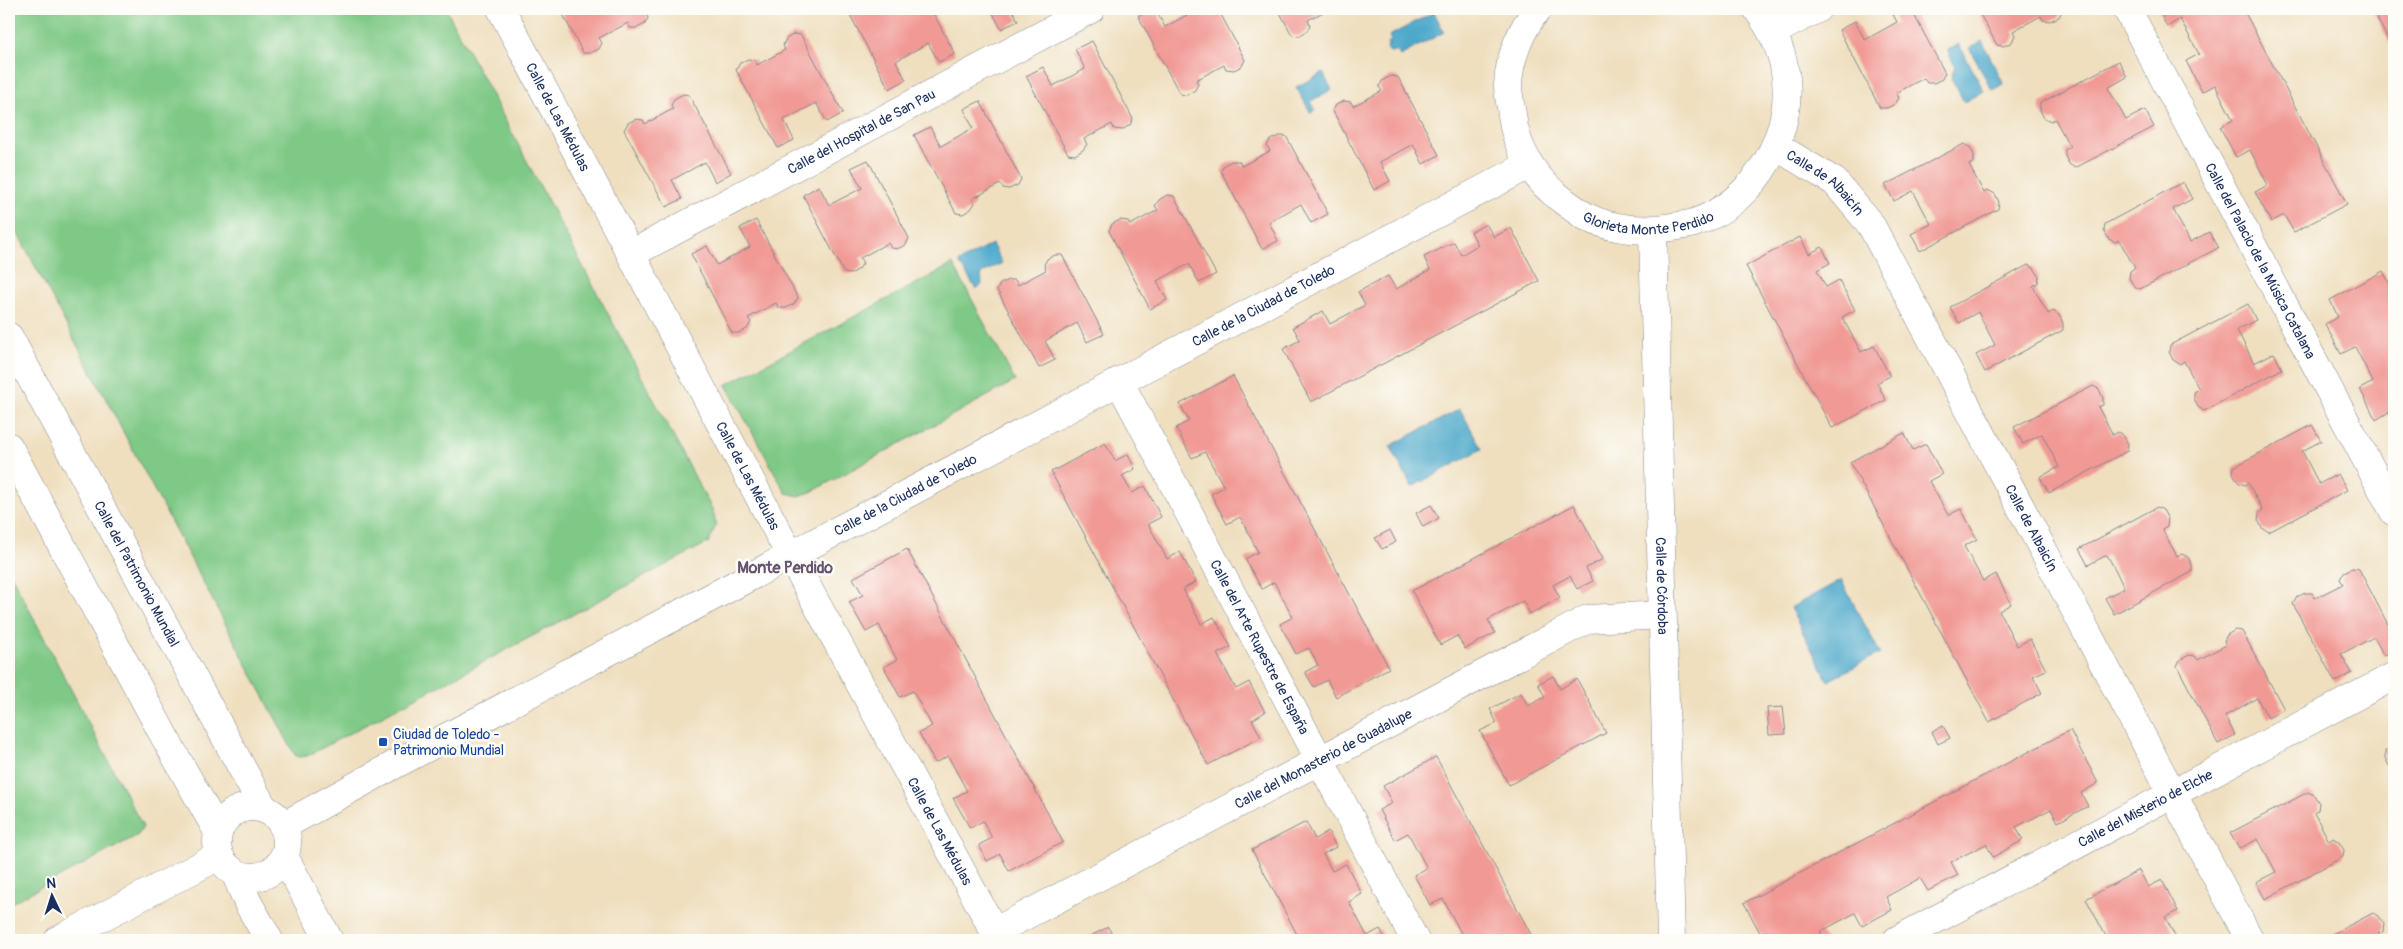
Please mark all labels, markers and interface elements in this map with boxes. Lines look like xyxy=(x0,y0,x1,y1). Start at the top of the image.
street label: Calle de Las Médulas xyxy=(522,60,594,175)
street label: Calle del Hospital de San Pau xyxy=(785,85,938,178)
street label: Calle de Albaicín xyxy=(1783,146,1868,219)
street label: Calle del Palacio de la Música Catalana xyxy=(2202,160,2320,362)
street label: Glorieta Monte Perdido xyxy=(1581,203,1715,219)
text: Glorieta Monte Perdido xyxy=(1580,207,1717,238)
street label: Calle de la Ciudad de Toledo xyxy=(1189,261,1338,350)
street label: Calle de Las Médulas xyxy=(712,419,784,533)
street label: Calle de la Ciudad de Toledo xyxy=(831,450,980,539)
street label: Calle de Albaicín xyxy=(2002,481,2062,574)
street label: Calle del Patrimonio Mundial xyxy=(91,498,183,650)
street label: Calle de Córdoba xyxy=(1652,537,1672,635)
street label: Calle del Arte Rupestre de España xyxy=(1207,557,1313,737)
district label: Monte Perdido xyxy=(737,558,833,578)
street label: Calle del Monasterio de Guadalupe xyxy=(1232,705,1415,812)
place label: Ciudad de Toledo - Patrimonio Mundial xyxy=(393,726,504,759)
marker: Ciudad de Toledo - Patrimonio Mundial xyxy=(377,736,389,748)
street label: Calle del Misterio de Elche xyxy=(2075,765,2215,851)
street label: Calle de Las Médulas xyxy=(904,774,976,889)
north arrow xyxy=(28,872,78,922)
text: N xyxy=(46,875,56,892)

